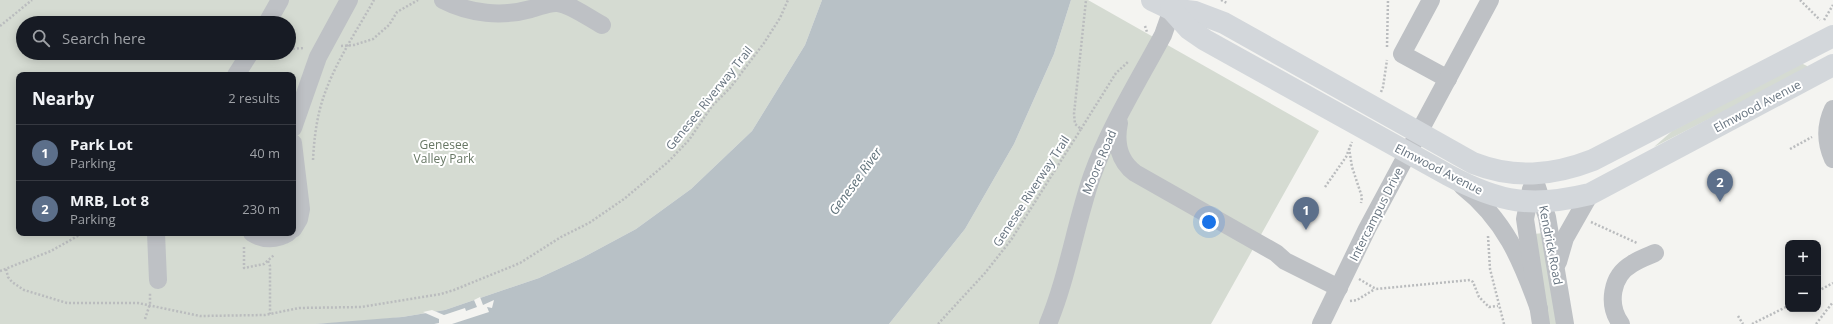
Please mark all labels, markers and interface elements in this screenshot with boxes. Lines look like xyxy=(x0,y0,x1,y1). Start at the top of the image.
search box xyxy=(16,16,296,60)
icon: search xyxy=(30,27,52,49)
text: Search here xyxy=(62,28,146,48)
street label: Genesee Riverway Trail xyxy=(662,42,756,154)
street label: Elmwood Avenue xyxy=(1710,76,1804,136)
text: Nearby xyxy=(32,87,94,110)
text: 2 results xyxy=(228,89,280,107)
street label: Moore Road xyxy=(1078,127,1120,197)
street label: Genesee Riverway Trail xyxy=(989,132,1073,250)
text: Park Lot xyxy=(70,134,133,154)
park label: Genesee Valley Park xyxy=(414,136,475,167)
street label: Elmwood Avenue xyxy=(1392,139,1486,199)
water label: Genesee River xyxy=(824,143,886,218)
text: 1 xyxy=(41,144,49,162)
text: 40 m xyxy=(250,144,280,162)
text: Parking xyxy=(70,154,116,172)
street label: Intercampus Drive xyxy=(1345,164,1407,264)
pin: 2 xyxy=(1707,169,1733,202)
text: MRB, Lot 8 xyxy=(70,190,149,210)
pin: 1 xyxy=(1293,197,1319,230)
text: 2 xyxy=(41,200,49,218)
text: 230 m xyxy=(242,200,280,218)
street label: Kendrick Road xyxy=(1535,204,1567,286)
text: Parking xyxy=(70,210,116,228)
your location xyxy=(1199,212,1219,232)
map controls xyxy=(1785,240,1821,312)
button: + xyxy=(1785,240,1821,276)
button: − xyxy=(1785,276,1821,312)

